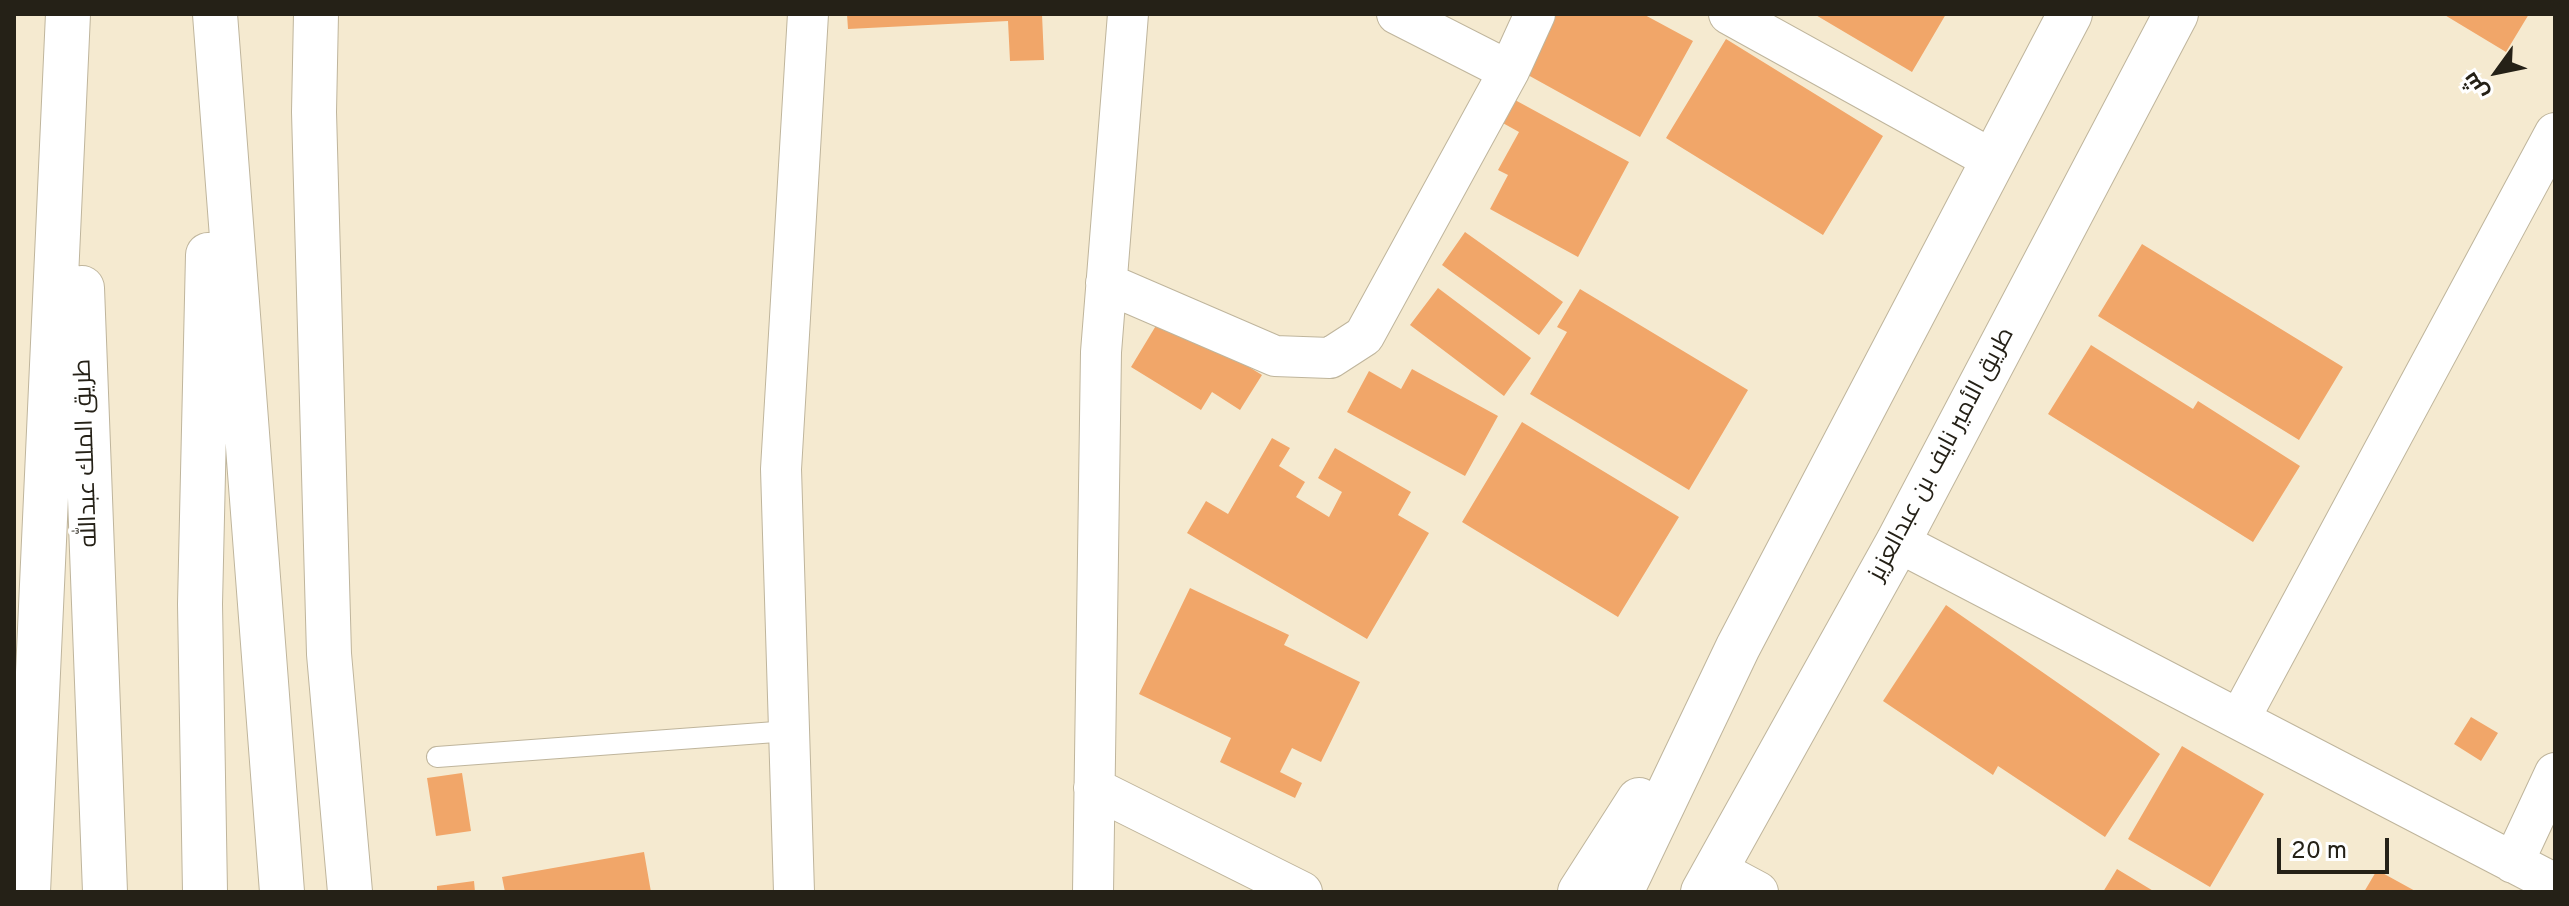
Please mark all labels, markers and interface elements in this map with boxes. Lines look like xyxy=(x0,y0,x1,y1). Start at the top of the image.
north arrow xyxy=(2457,32,2537,112)
text: ش xyxy=(2457,66,2495,105)
street label: طريق الأمير نايف بن عبدالعزيز xyxy=(1864,324,2022,586)
street label: طريق الملك عبدالله xyxy=(70,358,106,548)
scale bar xyxy=(2281,822,2393,872)
text: 20 m xyxy=(2291,837,2347,867)

